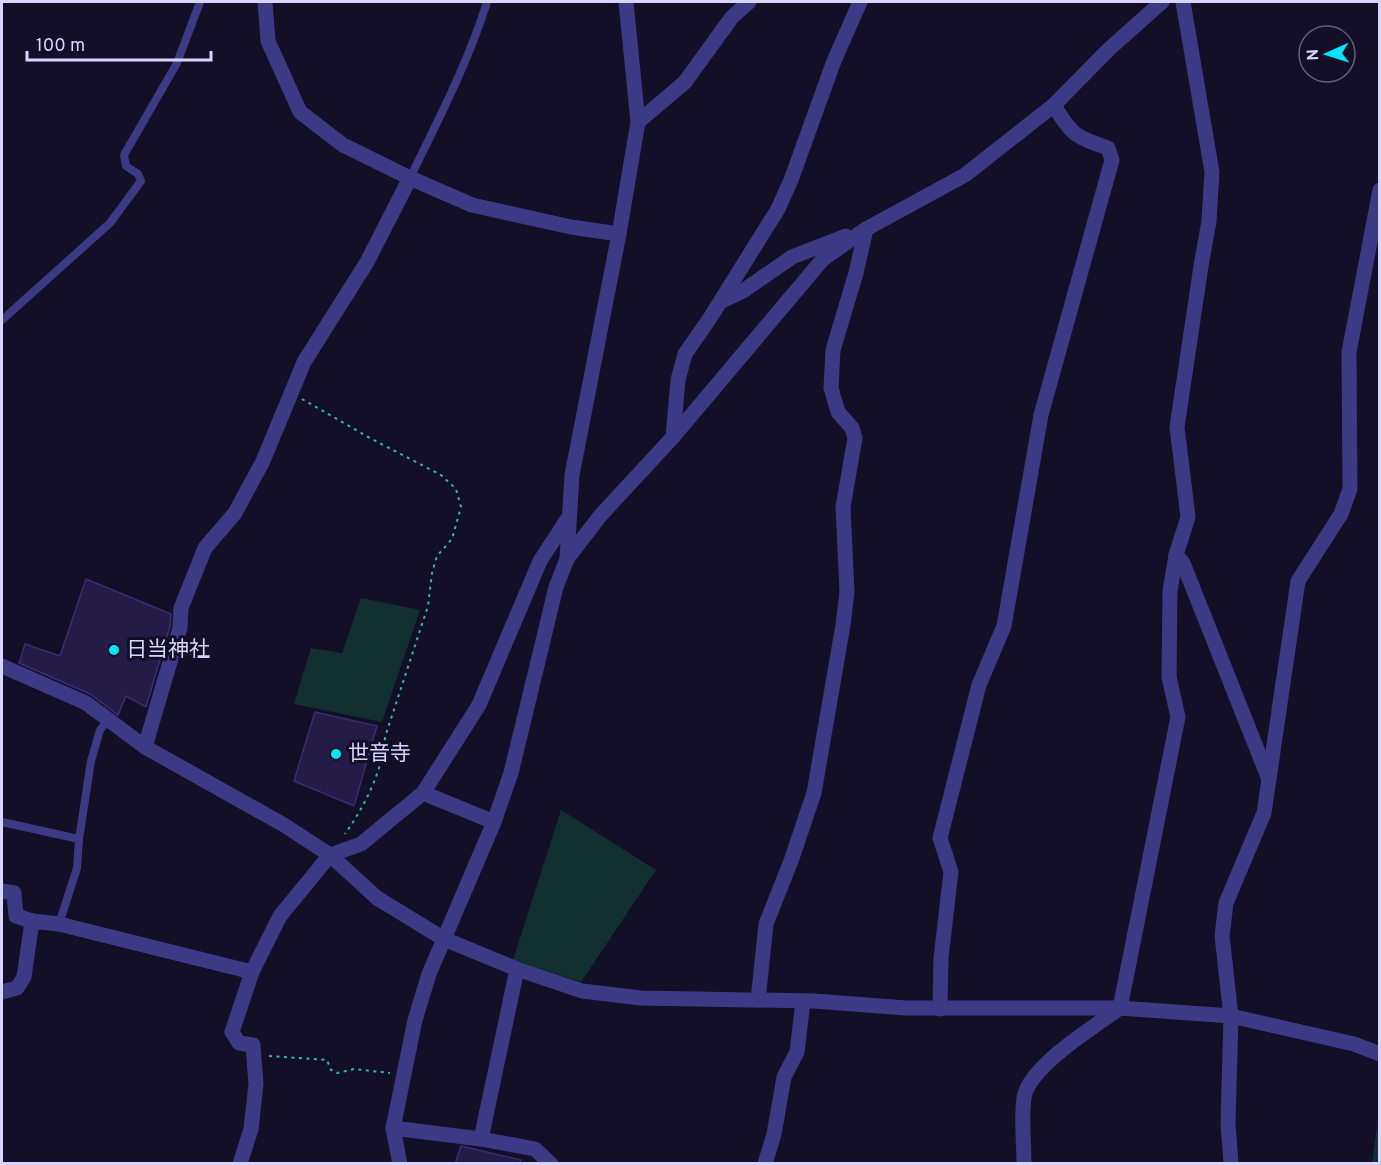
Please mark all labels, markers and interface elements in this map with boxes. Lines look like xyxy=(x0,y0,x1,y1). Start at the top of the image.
scale bar xyxy=(27,24,212,62)
north arrow xyxy=(1297,24,1357,84)
text: 100 m xyxy=(36,35,85,58)
text: N xyxy=(1304,48,1324,61)
place label: 日当神社 xyxy=(126,637,210,664)
marker: 日当神社 xyxy=(107,643,121,657)
place label: 世音寺 xyxy=(348,741,411,768)
marker: 世音寺 xyxy=(329,747,343,761)

